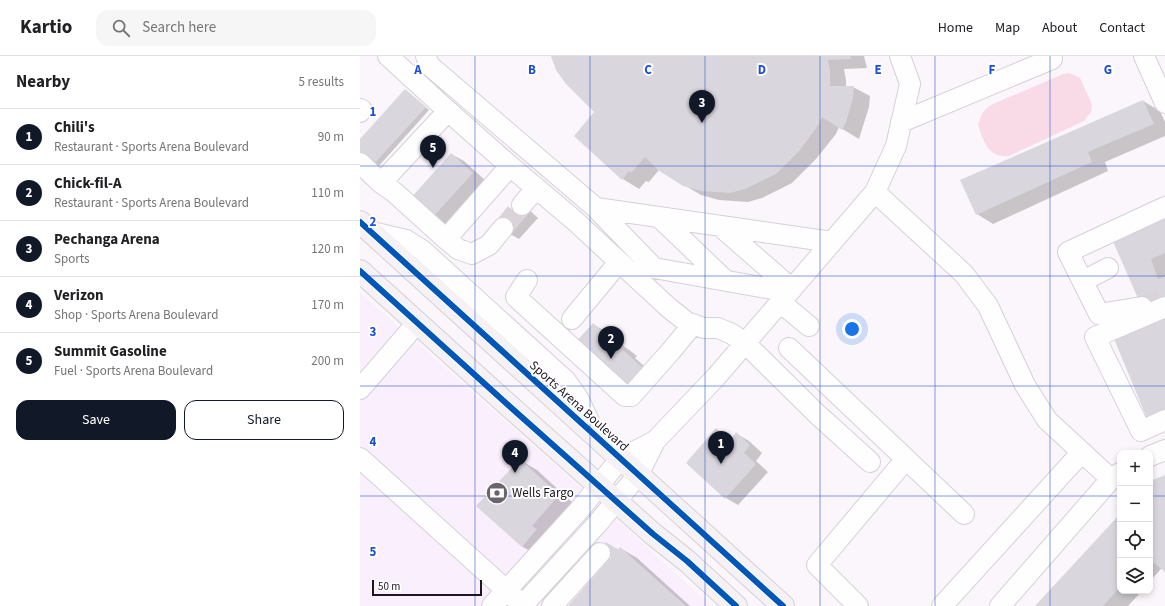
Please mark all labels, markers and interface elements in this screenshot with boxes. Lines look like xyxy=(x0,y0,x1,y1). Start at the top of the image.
search box xyxy=(96,10,376,46)
text: Kartio xyxy=(20,14,72,41)
icon: search xyxy=(110,17,132,39)
text: Search here xyxy=(142,17,216,38)
text: Home xyxy=(938,18,973,38)
text: Map xyxy=(995,18,1020,38)
text: About xyxy=(1042,18,1077,38)
text: Contact xyxy=(1099,18,1145,38)
text: A xyxy=(413,61,422,79)
text: B xyxy=(528,61,536,79)
text: C xyxy=(644,61,652,79)
text: D xyxy=(758,61,766,79)
text: E xyxy=(874,61,882,79)
text: F xyxy=(989,61,996,79)
text: G xyxy=(1104,61,1112,79)
text: Nearby xyxy=(16,70,70,94)
text: 5 results xyxy=(299,73,344,91)
pin: 3 xyxy=(689,90,715,123)
text: 1 xyxy=(370,103,377,121)
text: Chili's xyxy=(54,117,95,138)
text: 1 xyxy=(26,128,32,146)
text: 90 m xyxy=(318,128,344,146)
pin: 5 xyxy=(420,135,446,168)
text: Restaurant · Sports Arena Boulevard xyxy=(54,138,249,156)
text: Chick-fil-A xyxy=(54,173,122,194)
text: 2 xyxy=(26,184,32,202)
text: 110 m xyxy=(311,184,344,202)
text: Restaurant · Sports Arena Boulevard xyxy=(54,194,249,212)
text: 2 xyxy=(370,213,377,231)
text: Pechanga Arena xyxy=(54,229,160,250)
text: 3 xyxy=(26,240,32,258)
text: 120 m xyxy=(311,240,344,258)
text: Sports xyxy=(54,250,89,268)
text: Verizon xyxy=(54,285,104,306)
text: 4 xyxy=(26,296,32,314)
text: 170 m xyxy=(311,296,344,314)
text: Shop · Sports Arena Boulevard xyxy=(54,306,218,324)
your location xyxy=(842,319,862,339)
text: 3 xyxy=(370,323,377,341)
pin: 2 xyxy=(598,326,624,359)
text: Summit Gasoline xyxy=(54,341,167,362)
text: 5 xyxy=(26,352,32,370)
text: 200 m xyxy=(311,352,344,370)
street label: Sports Arena Boulevard xyxy=(526,357,632,455)
text: Fuel · Sports Arena Boulevard xyxy=(54,362,213,380)
button: Save xyxy=(16,400,176,440)
button: Share xyxy=(184,400,344,440)
pin: 1 xyxy=(708,431,734,464)
text: 4 xyxy=(370,433,377,451)
pin: 4 xyxy=(502,440,528,473)
map controls xyxy=(1117,450,1153,594)
button: + xyxy=(1117,450,1153,486)
bank icon: Wells Fargo xyxy=(484,480,510,506)
place label: Wells Fargo xyxy=(512,484,574,502)
button: − xyxy=(1117,486,1153,522)
button: locate xyxy=(1117,522,1153,558)
text: 5 xyxy=(370,543,377,561)
button: layers xyxy=(1117,558,1153,594)
scale bar xyxy=(372,578,482,597)
text: 50 m xyxy=(378,579,400,594)

